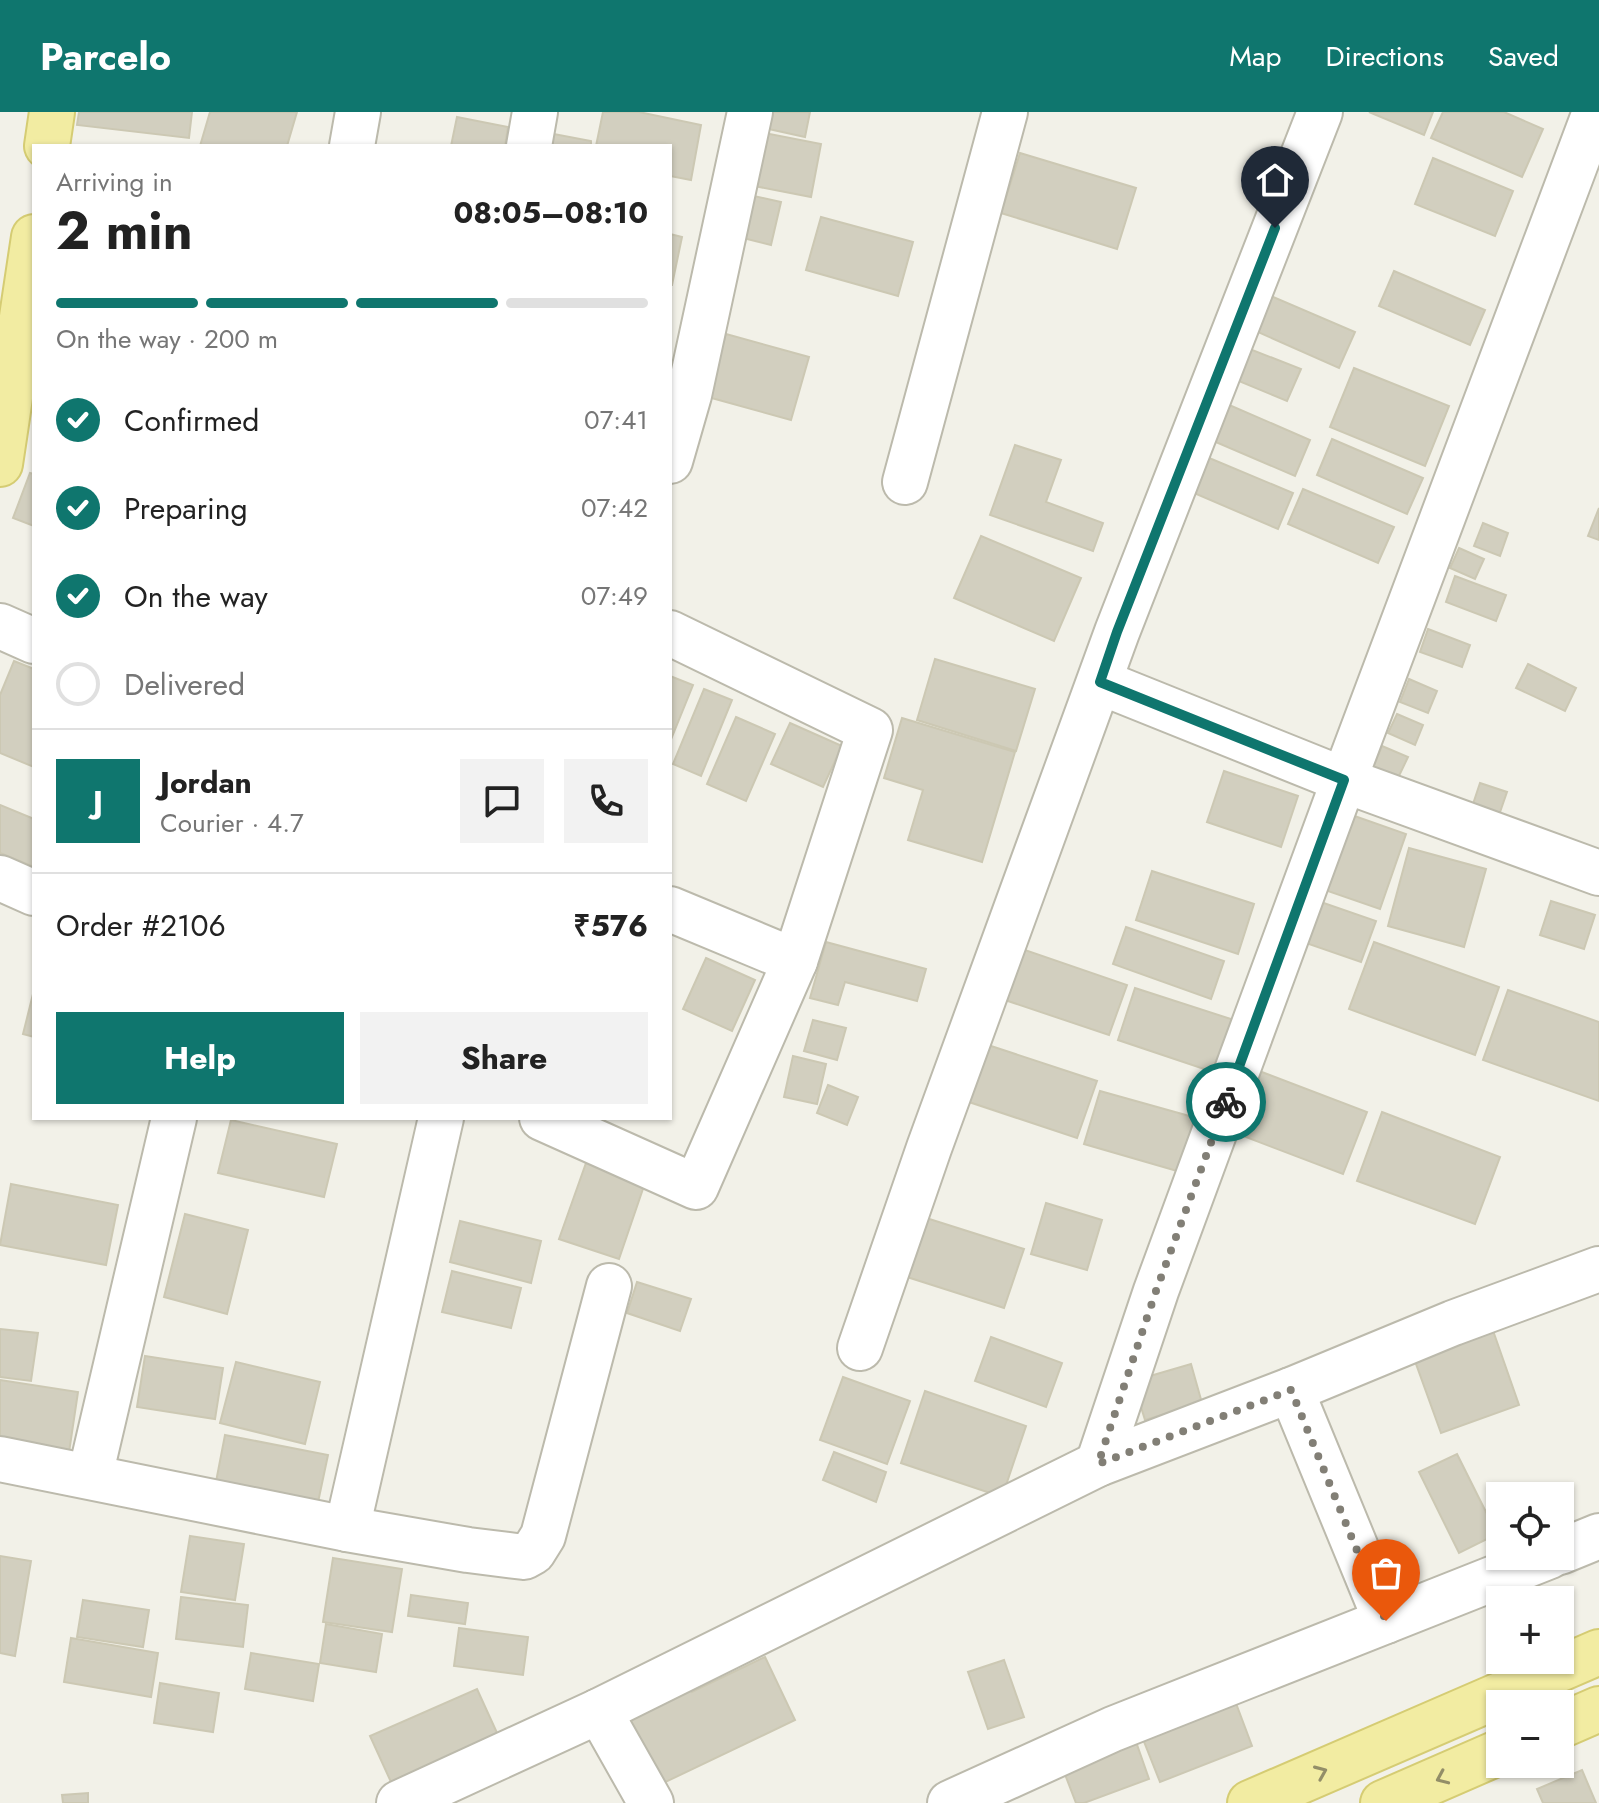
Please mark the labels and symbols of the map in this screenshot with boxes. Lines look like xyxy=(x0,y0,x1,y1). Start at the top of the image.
pin xyxy=(1241,146,1309,228)
courier xyxy=(1186,1062,1266,1142)
pin xyxy=(1352,1539,1420,1621)
one-way arrow xyxy=(1313,1766,1327,1782)
one-way arrow xyxy=(1436,1768,1450,1784)

